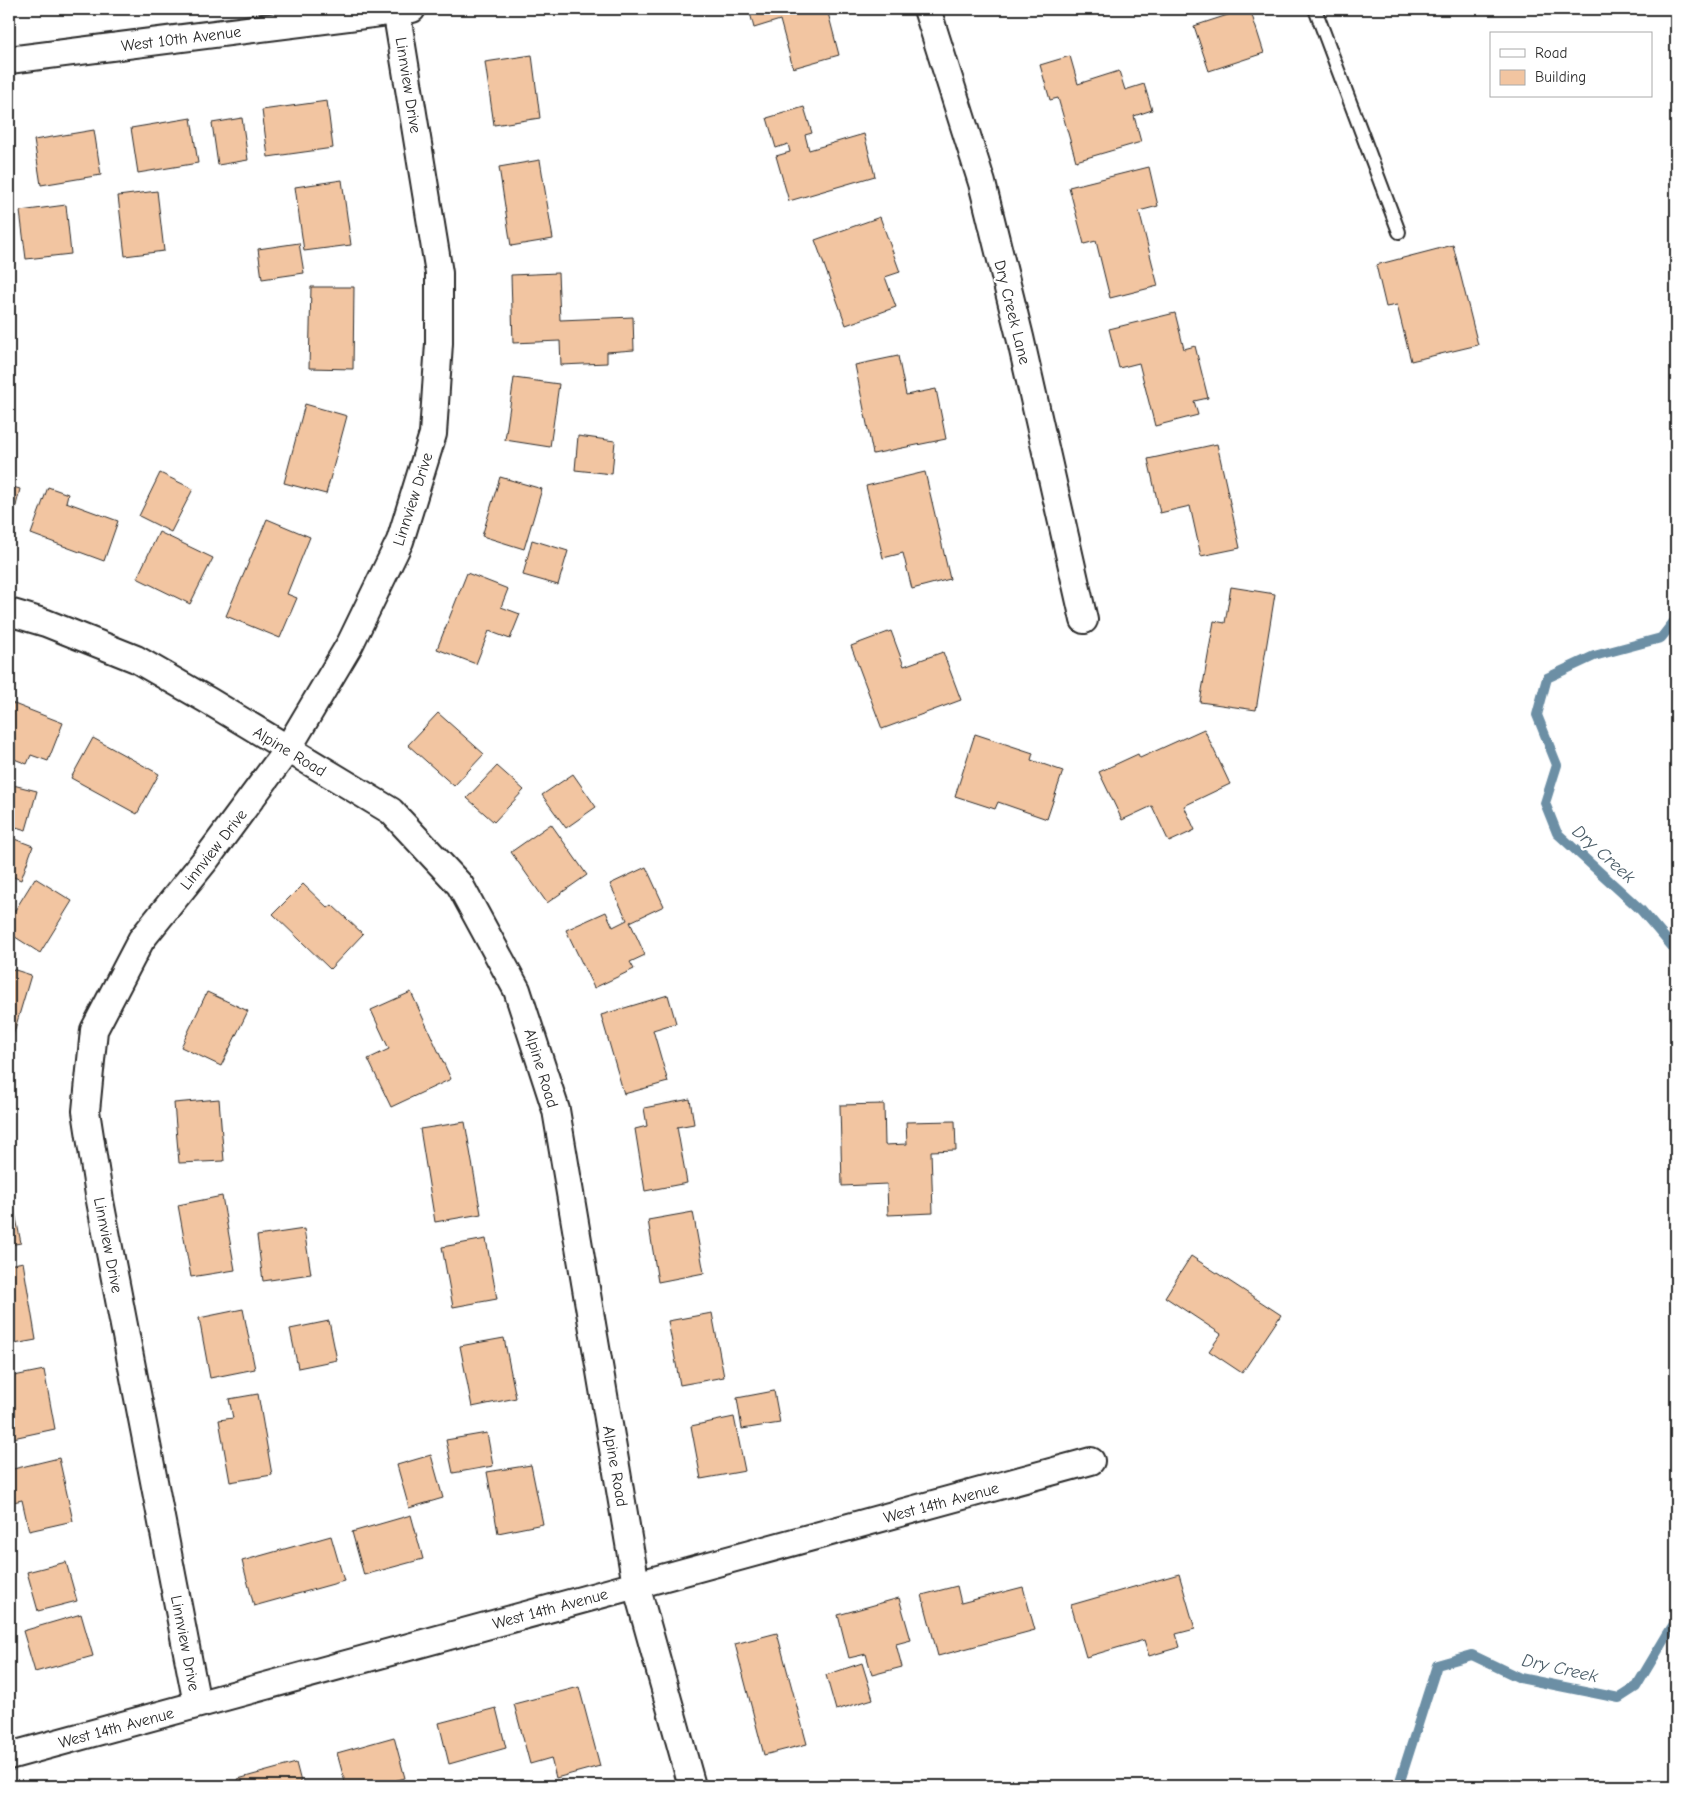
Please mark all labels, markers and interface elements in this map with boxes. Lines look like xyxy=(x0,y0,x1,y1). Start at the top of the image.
street label: West 10th Avenue xyxy=(120,23,242,55)
legend xyxy=(1490,32,1652,98)
street label: Linnview Drive xyxy=(392,36,424,134)
text: Road xyxy=(1535,44,1567,62)
text: Building xyxy=(1535,68,1586,86)
street label: Dry Creek Lane xyxy=(990,258,1034,366)
street label: Linnview Drive xyxy=(389,450,437,548)
street label: Alpine Road xyxy=(250,723,329,781)
street label: Linnview Drive xyxy=(177,806,251,893)
water label: Dry Creek xyxy=(1568,821,1639,888)
street label: Alpine Road xyxy=(520,1027,562,1110)
street label: Linnview Drive xyxy=(90,1196,126,1295)
street label: Alpine Road xyxy=(599,1424,631,1508)
street label: West 14th Avenue xyxy=(882,1479,1001,1527)
street label: West 14th Avenue xyxy=(491,1585,610,1633)
street label: Linnview Drive xyxy=(167,1594,203,1693)
water label: Dry Creek xyxy=(1520,1650,1600,1687)
street label: West 14th Avenue xyxy=(57,1704,176,1752)

